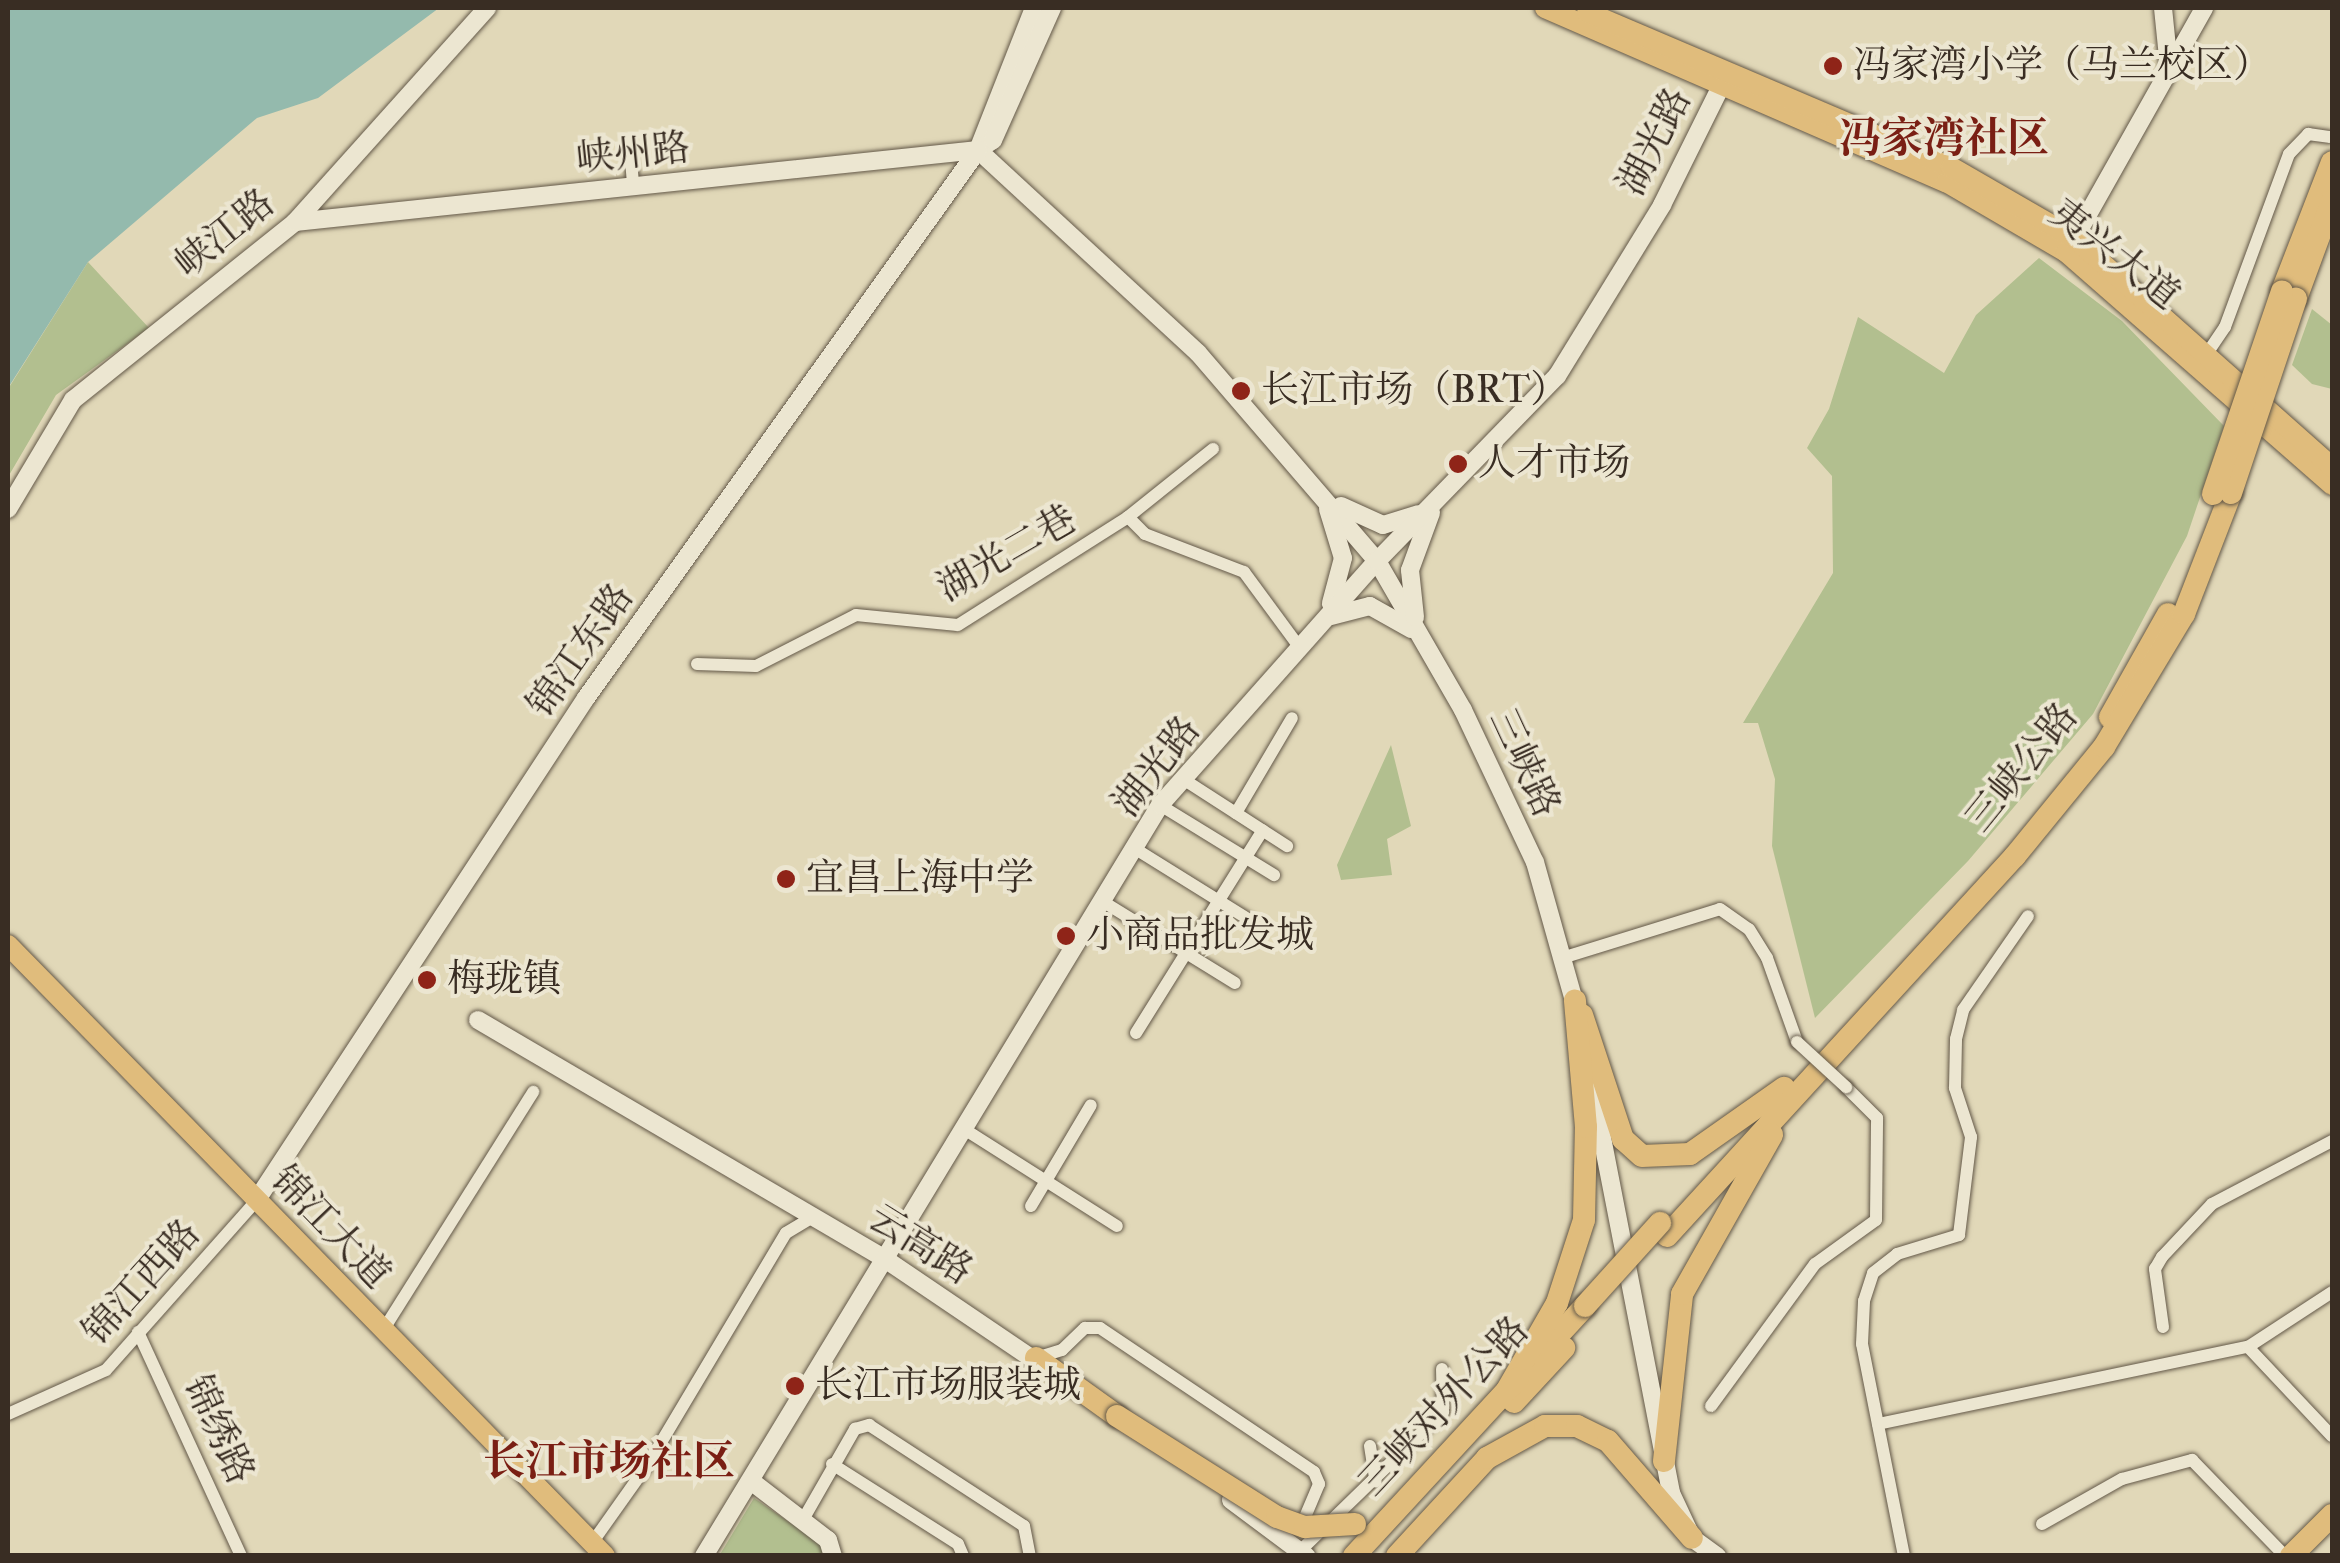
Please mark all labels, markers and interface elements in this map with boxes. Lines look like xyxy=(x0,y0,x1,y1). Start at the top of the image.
place label: 冯家湾小学（马兰校区） xyxy=(1853,43,2271,89)
marker: 冯家湾小学（马兰校区） xyxy=(1822,55,1844,77)
street label: 湖光路 xyxy=(1609,81,1701,203)
district label: 冯家湾社区 xyxy=(1839,114,2049,164)
street label: 峡州路 xyxy=(574,125,692,183)
street label: 峡江路 xyxy=(166,180,284,288)
street label: 夷兴大道 xyxy=(2040,190,2188,320)
place label: 长江市场（BRT） xyxy=(1261,368,1568,414)
marker: 长江市场（BRT） xyxy=(1230,380,1252,402)
place label: 人才市场 xyxy=(1478,441,1630,487)
marker: 人才市场 xyxy=(1447,453,1469,475)
street label: 湖光二巷 xyxy=(930,496,1084,612)
street label: 锦江东路 xyxy=(519,576,643,726)
street label: 三峡公路 xyxy=(1956,695,2088,841)
street label: 三峡路 xyxy=(1479,702,1569,824)
street label: 湖光路 xyxy=(1104,708,1210,826)
place label: 宜昌上海中学 xyxy=(806,856,1034,902)
marker: 宜昌上海中学 xyxy=(775,868,797,890)
place label: 小商品批发城 xyxy=(1086,913,1314,959)
marker: 小商品批发城 xyxy=(1055,925,1077,947)
place label: 梅珑镇 xyxy=(447,957,561,1003)
marker: 梅珑镇 xyxy=(416,969,438,991)
street label: 锦江大道 xyxy=(261,1157,399,1299)
street label: 云高路 xyxy=(860,1195,980,1295)
street label: 锦江西路 xyxy=(74,1211,210,1355)
street label: 三峡对外公路 xyxy=(1350,1308,1538,1506)
place label: 长江市场服装城 xyxy=(815,1363,1081,1409)
street label: 锦绣路 xyxy=(173,1369,263,1491)
marker: 长江市场服装城 xyxy=(784,1375,806,1397)
district label: 长江市场社区 xyxy=(483,1437,735,1487)

